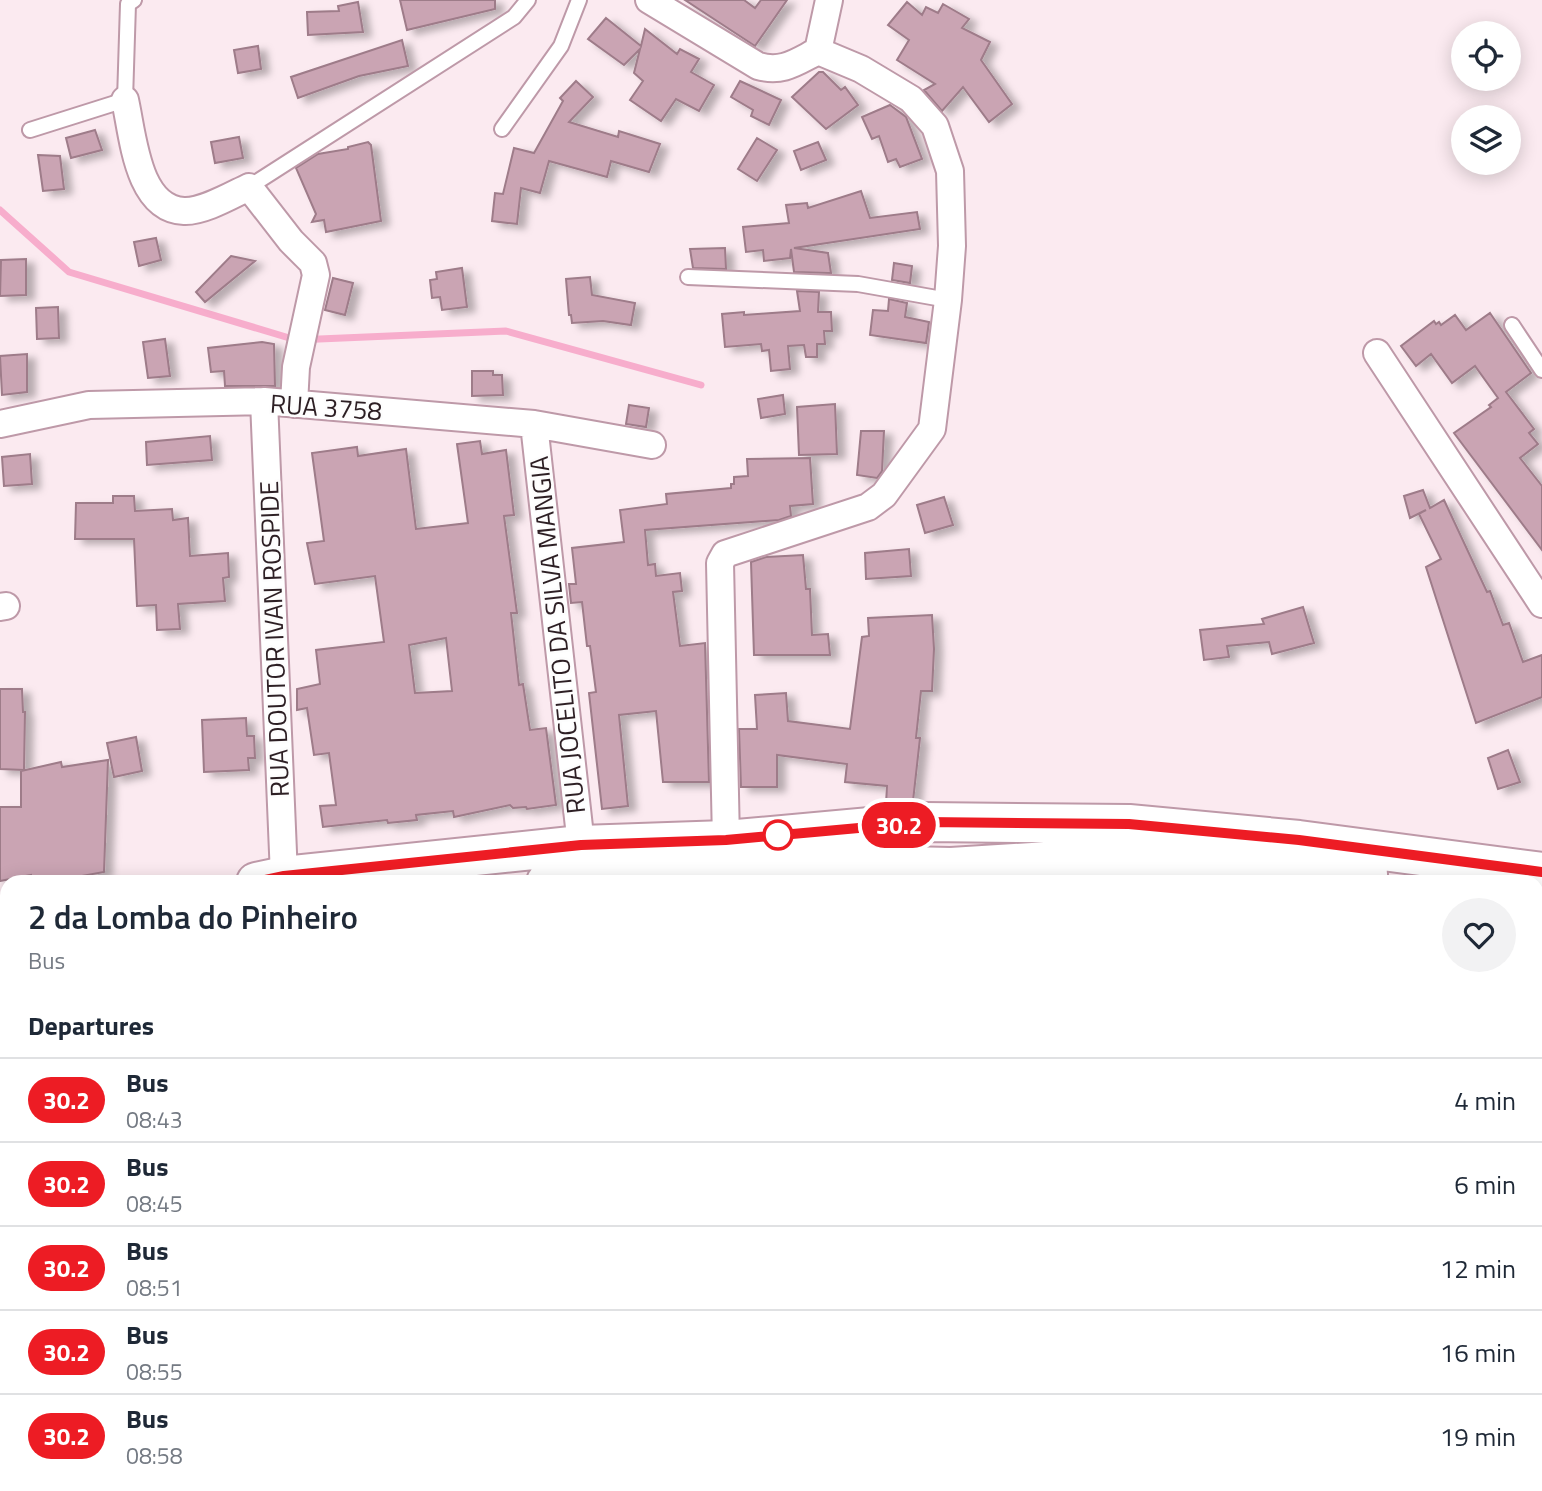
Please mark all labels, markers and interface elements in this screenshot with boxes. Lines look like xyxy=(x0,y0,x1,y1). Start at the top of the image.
map controls xyxy=(1451,21,1521,175)
button: locate xyxy=(1451,21,1521,91)
button: layers xyxy=(1451,105,1521,175)
street label: RUA 3758 xyxy=(269,384,383,430)
street label: RUA JOCELITO DA SILVA MANGIA xyxy=(519,454,595,816)
street label: RUA DOUTOR IVAN ROSPIDE xyxy=(249,480,299,798)
line badge: 30.2 xyxy=(850,802,948,848)
text: 30.2 xyxy=(876,807,922,843)
unlabelled marker xyxy=(763,820,793,850)
text: 2 da Lomba do Pinheiro xyxy=(28,892,358,942)
button: heart xyxy=(1442,898,1516,972)
text: Bus xyxy=(28,943,65,978)
text: Departures xyxy=(28,1006,154,1045)
text: Bus xyxy=(126,1063,168,1102)
text: 4 min xyxy=(1454,1081,1516,1120)
text: 30.2 xyxy=(43,1082,90,1118)
text: 08:43 xyxy=(126,1102,183,1137)
text: Bus xyxy=(126,1147,168,1186)
text: 6 min xyxy=(1454,1165,1516,1204)
text: 30.2 xyxy=(43,1166,90,1202)
text: 08:45 xyxy=(126,1186,183,1221)
text: Bus xyxy=(126,1231,168,1270)
text: 12 min xyxy=(1440,1249,1516,1288)
text: 30.2 xyxy=(43,1250,90,1286)
text: 08:51 xyxy=(126,1270,183,1305)
text: Bus xyxy=(126,1315,168,1354)
text: 16 min xyxy=(1440,1333,1516,1372)
text: 30.2 xyxy=(43,1334,90,1370)
text: 08:55 xyxy=(126,1354,183,1389)
text: Bus xyxy=(126,1399,168,1438)
text: 19 min xyxy=(1440,1417,1516,1456)
text: 30.2 xyxy=(43,1418,90,1454)
text: 08:58 xyxy=(126,1438,183,1473)

